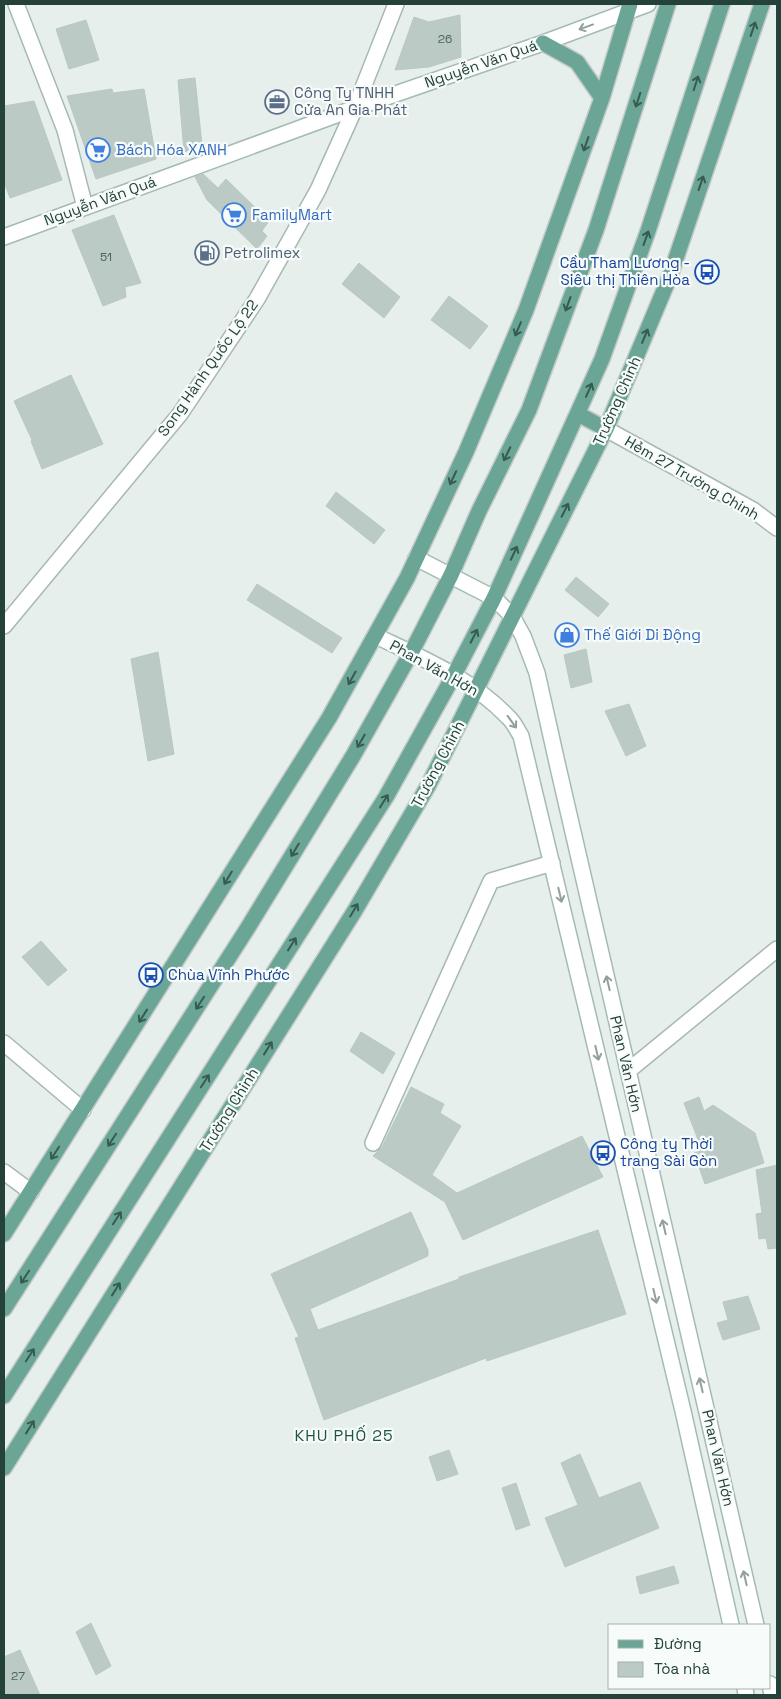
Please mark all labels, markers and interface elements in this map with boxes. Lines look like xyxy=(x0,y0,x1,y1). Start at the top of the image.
one-way arrow xyxy=(749,22,758,38)
one-way arrow xyxy=(578,23,594,32)
house number: 26 xyxy=(438,31,452,47)
street label: Nguyễn Văn Quá xyxy=(422,35,540,92)
one-way arrow xyxy=(692,75,702,91)
place label: Công Ty TNHH Cửa An Gia Phát xyxy=(294,83,407,119)
office icon: Công Ty TNHH Cửa An Gia Phát xyxy=(264,89,290,115)
one-way arrow xyxy=(633,92,642,108)
one-way arrow xyxy=(581,136,590,151)
supermarket icon: Bách Hóa XANH xyxy=(85,137,111,163)
place label: Bách Hóa XANH xyxy=(116,140,227,159)
street label: Nguyễn Văn Quá xyxy=(41,171,159,230)
one-way arrow xyxy=(697,176,707,192)
supermarket icon: FamilyMart xyxy=(221,202,247,228)
place label: FamilyMart xyxy=(252,205,332,224)
one-way arrow xyxy=(642,230,651,246)
fuel station icon: Petrolimex xyxy=(194,240,220,266)
place label: Petrolimex xyxy=(224,243,301,262)
house number: 51 xyxy=(100,249,112,265)
place label: Cầu Tham Lương - Siêu thị Thiên Hòa xyxy=(560,253,690,289)
bus stop icon: Cầu Tham Lương - Siêu thị Thiên Hòa xyxy=(694,259,720,285)
street label: Song Hành Quốc Lộ 22 xyxy=(153,296,262,440)
one-way arrow xyxy=(563,296,572,311)
one-way arrow xyxy=(512,321,522,336)
one-way arrow xyxy=(641,329,650,344)
street label: Trường Chinh xyxy=(588,353,645,448)
one-way arrow xyxy=(584,383,594,398)
street label: Hẻm 27 Trường Chinh xyxy=(622,431,763,524)
one-way arrow xyxy=(502,446,511,461)
one-way arrow xyxy=(448,471,458,486)
one-way arrow xyxy=(561,503,571,518)
one-way arrow xyxy=(510,546,520,561)
shop icon: Thế Giới Di Động xyxy=(554,622,580,648)
place label: Thế Giới Di Động xyxy=(584,625,701,644)
one-way arrow xyxy=(469,629,479,644)
street label: Phan Văn Hớn xyxy=(387,635,482,700)
one-way arrow xyxy=(347,671,357,686)
one-way arrow xyxy=(507,715,517,729)
street label: Trường Chinh xyxy=(407,717,468,811)
one-way arrow xyxy=(356,733,366,748)
one-way arrow xyxy=(379,794,389,808)
one-way arrow xyxy=(290,843,300,857)
one-way arrow xyxy=(223,871,233,885)
one-way arrow xyxy=(556,886,565,902)
one-way arrow xyxy=(350,904,360,918)
one-way arrow xyxy=(287,938,297,952)
bus stop icon: Chùa Vĩnh Phước xyxy=(138,962,164,988)
place label: Chùa Vĩnh Phước xyxy=(168,965,290,984)
one-way arrow xyxy=(603,976,612,992)
one-way arrow xyxy=(194,995,204,1009)
one-way arrow xyxy=(137,1009,147,1023)
street label: Phan Văn Hớn xyxy=(606,1014,647,1114)
one-way arrow xyxy=(263,1042,273,1056)
one-way arrow xyxy=(593,1044,602,1060)
street label: Trường Chinh xyxy=(195,1064,262,1155)
one-way arrow xyxy=(200,1075,210,1089)
one-way arrow xyxy=(107,1132,117,1146)
place label: Công ty Thời trang Sài Gòn xyxy=(620,1134,717,1170)
bus stop icon: Công ty Thời trang Sài Gòn xyxy=(590,1140,616,1166)
one-way arrow xyxy=(50,1146,60,1160)
one-way arrow xyxy=(113,1212,123,1226)
one-way arrow xyxy=(659,1220,668,1236)
one-way arrow xyxy=(19,1269,29,1283)
one-way arrow xyxy=(111,1283,121,1297)
one-way arrow xyxy=(651,1288,660,1304)
one-way arrow xyxy=(25,1349,35,1363)
one-way arrow xyxy=(696,1378,705,1394)
street label: Phan Văn Hớn xyxy=(698,1408,739,1508)
one-way arrow xyxy=(24,1420,35,1434)
district label: KHU PHỐ 25 xyxy=(294,1425,394,1446)
one-way arrow xyxy=(740,1570,749,1586)
legend xyxy=(608,1624,771,1689)
text: Đường xyxy=(654,1634,702,1653)
text: Tòa nhà xyxy=(654,1659,710,1678)
house number: 27 xyxy=(11,1668,25,1684)

